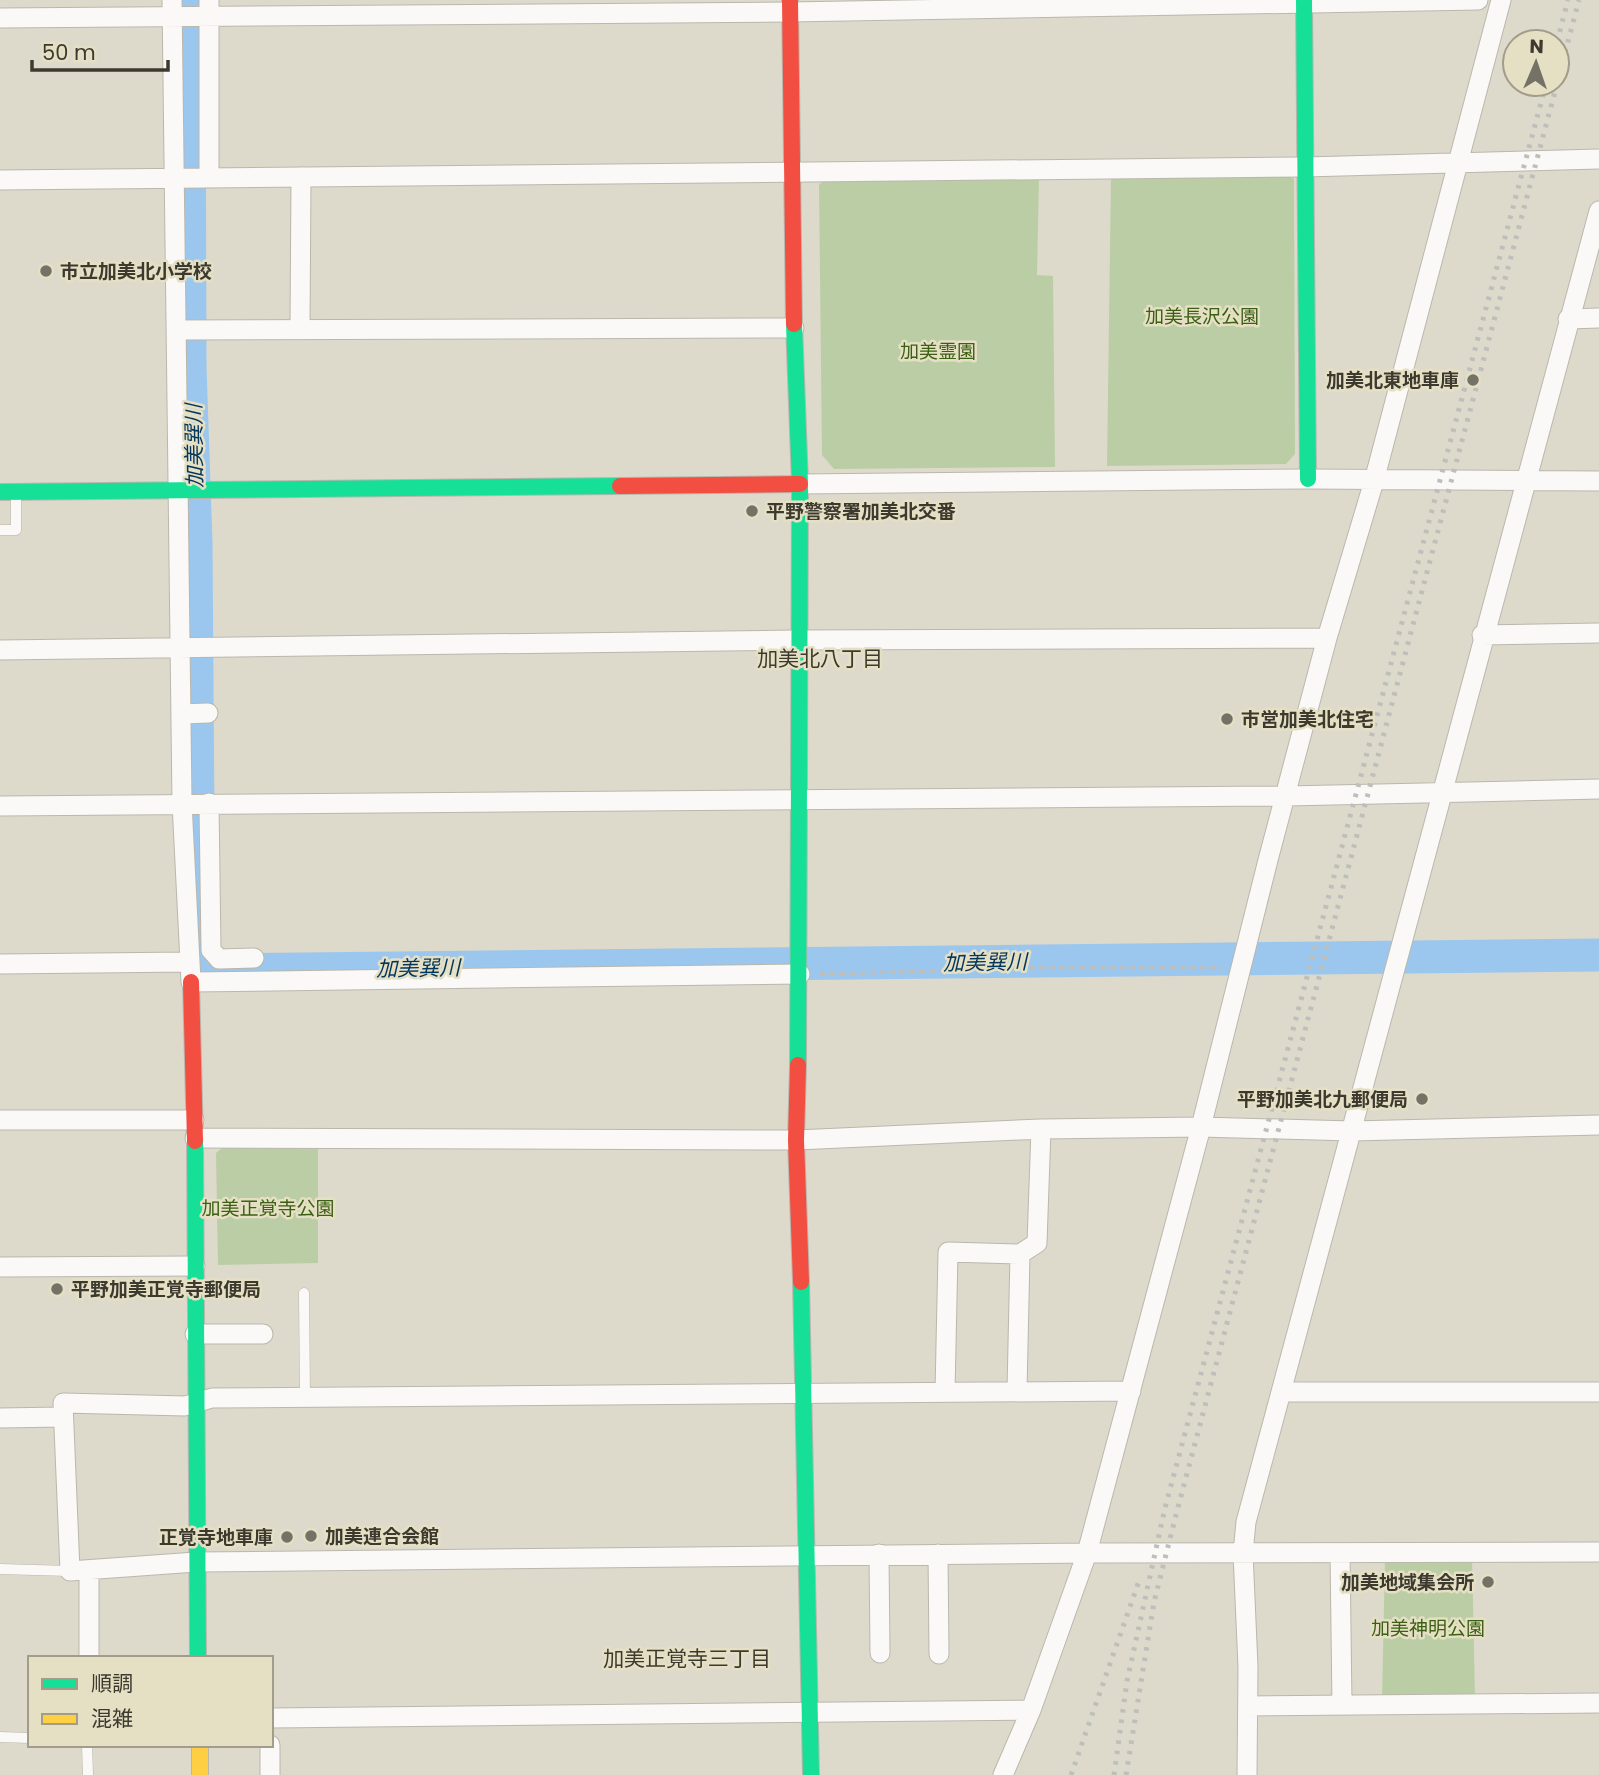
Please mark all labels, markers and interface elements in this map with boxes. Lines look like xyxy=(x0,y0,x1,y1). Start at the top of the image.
scale bar xyxy=(32,28,168,72)
north arrow xyxy=(1501,28,1571,98)
text: N xyxy=(1529,33,1544,60)
text: 50 m xyxy=(42,38,96,67)
place label: 市立加美北小学校 xyxy=(60,258,212,285)
marker: 市立加美北小学校 xyxy=(38,263,54,279)
park label: 加美長沢公園 xyxy=(1145,303,1259,330)
park label: 加美霊園 xyxy=(900,338,976,365)
place label: 加美北東地車庫 xyxy=(1326,367,1459,394)
marker: 加美北東地車庫 xyxy=(1465,372,1481,388)
water label: 加美巽川 xyxy=(179,402,209,488)
place label: 平野警察署加美北交番 xyxy=(766,498,956,525)
marker: 平野警察署加美北交番 xyxy=(744,503,760,519)
district label: 加美北八丁目 xyxy=(757,644,883,673)
place label: 市営加美北住宅 xyxy=(1241,706,1374,733)
marker: 市営加美北住宅 xyxy=(1219,711,1235,727)
water label: 加美巽川 xyxy=(943,947,1029,977)
water label: 加美巽川 xyxy=(376,953,462,983)
place label: 平野加美北九郵便局 xyxy=(1237,1086,1408,1113)
marker: 平野加美北九郵便局 xyxy=(1414,1091,1430,1107)
park label: 加美正覚寺公園 xyxy=(201,1195,335,1222)
place label: 平野加美正覚寺郵便局 xyxy=(71,1276,261,1303)
marker: 平野加美正覚寺郵便局 xyxy=(49,1281,65,1297)
place label: 加美連合会館 xyxy=(325,1523,439,1550)
place label: 正覚寺地車庫 xyxy=(159,1524,273,1551)
marker: 加美連合会館 xyxy=(303,1528,319,1544)
marker: 正覚寺地車庫 xyxy=(279,1529,295,1545)
place label: 加美地域集会所 xyxy=(1341,1569,1474,1596)
marker: 加美地域集会所 xyxy=(1480,1574,1496,1590)
park label: 加美神明公園 xyxy=(1371,1615,1485,1642)
district label: 加美正覚寺三丁目 xyxy=(603,1644,771,1673)
legend xyxy=(28,1656,273,1747)
text: 順調 xyxy=(91,1669,133,1698)
text: 混雑 xyxy=(91,1704,133,1733)

